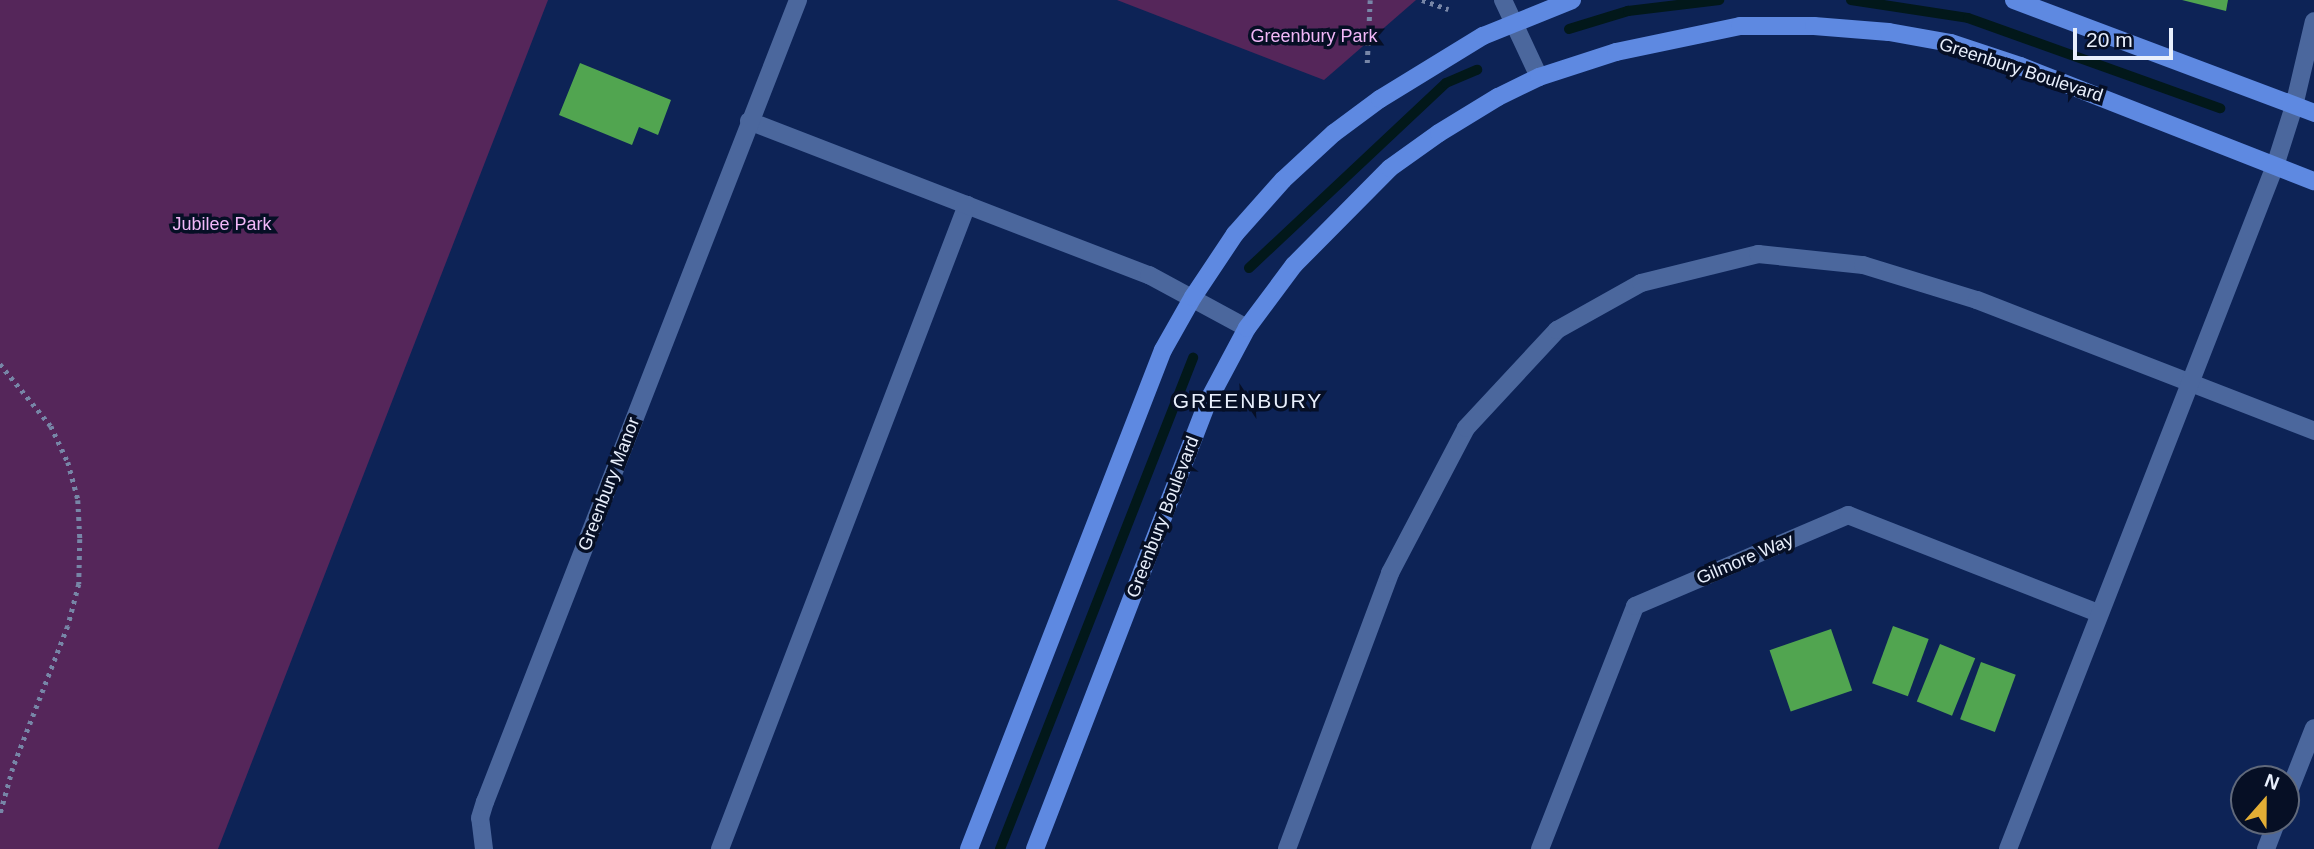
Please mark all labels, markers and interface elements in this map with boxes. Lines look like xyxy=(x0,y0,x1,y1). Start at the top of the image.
scale bar xyxy=(2076,14,2176,58)
park label: Greenbury Park xyxy=(1250,25,1378,47)
text: 20 m xyxy=(2086,28,2133,51)
street label: Greenbury Boulevard xyxy=(1936,33,2106,107)
park label: Jubilee Park xyxy=(172,213,272,235)
district label: GREENBURY xyxy=(1174,388,1322,414)
street label: Greenbury Manor xyxy=(574,414,644,554)
street label: Greenbury Boulevard xyxy=(1122,433,1204,601)
street label: Gilmore Way xyxy=(1693,529,1797,589)
north arrow xyxy=(2230,765,2300,835)
text: N xyxy=(2262,770,2282,794)

